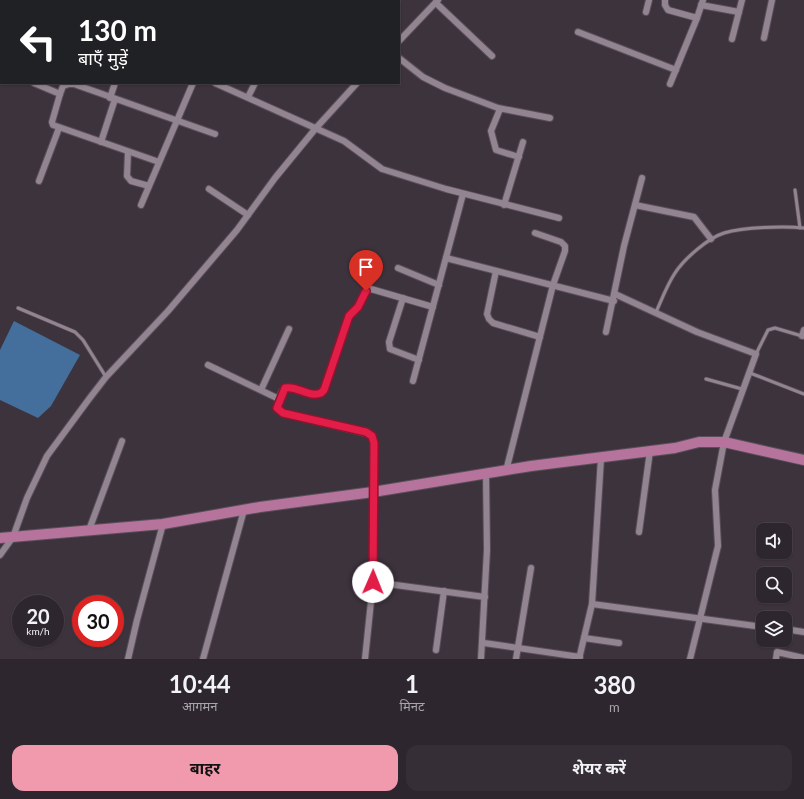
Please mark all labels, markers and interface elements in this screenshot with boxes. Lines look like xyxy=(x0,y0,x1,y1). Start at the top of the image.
text: 130 m xyxy=(78,13,157,47)
icon: left xyxy=(12,16,64,68)
text: बाएँ मुड़ें xyxy=(78,47,128,69)
pin xyxy=(349,250,383,291)
icon: arrive xyxy=(355,256,377,278)
map controls xyxy=(756,523,792,647)
button: sound xyxy=(756,523,792,559)
position arrow xyxy=(352,561,394,603)
button: search xyxy=(756,567,792,603)
speed limit sign: 30 xyxy=(72,595,124,647)
text: 20 xyxy=(26,604,50,628)
button: layers xyxy=(756,611,792,647)
text: km/h xyxy=(26,625,50,637)
text: 10:44 xyxy=(169,669,231,698)
text: 1 xyxy=(405,669,419,698)
text: 380 xyxy=(593,670,635,699)
text: आगमन xyxy=(182,698,218,714)
text: मिनट xyxy=(400,698,425,714)
text: m xyxy=(609,699,620,715)
button: बाहर xyxy=(12,745,398,791)
button: शेयर करें xyxy=(406,745,792,791)

